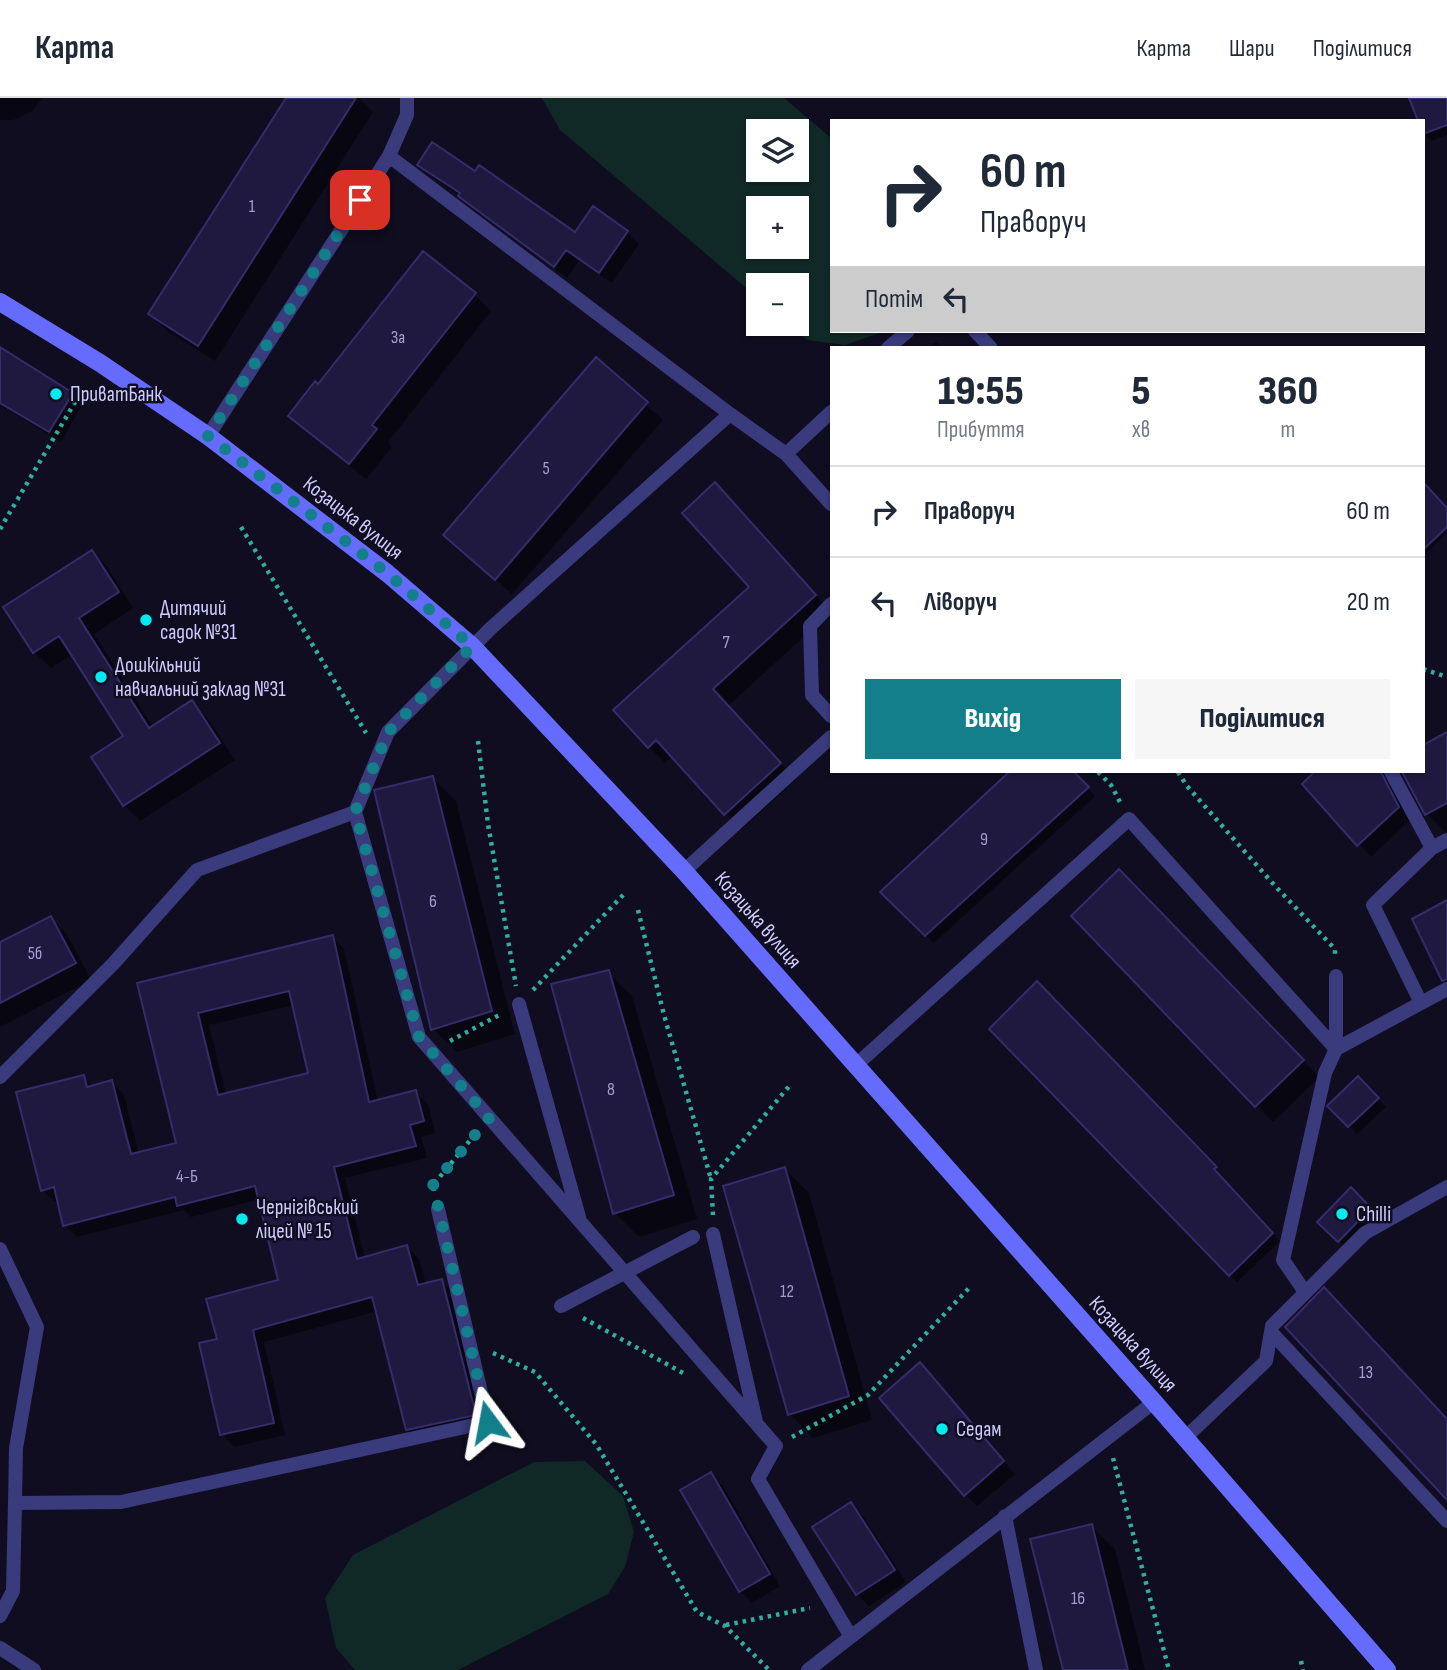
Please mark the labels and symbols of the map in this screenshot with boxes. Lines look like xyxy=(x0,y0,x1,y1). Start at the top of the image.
pin xyxy=(330,170,390,230)
house number: 1 xyxy=(249,196,256,217)
house number: 3а xyxy=(391,327,405,348)
place label: ПриватБанк xyxy=(70,382,162,407)
marker: ПриватБанк xyxy=(48,386,64,402)
house number: 5 xyxy=(542,458,550,479)
street label: Козацька вулиця xyxy=(298,471,408,565)
place label: Дитячий садок №31 xyxy=(160,596,237,645)
marker: Дитячий садок №31 xyxy=(138,612,154,628)
house number: 7 xyxy=(722,632,730,653)
place label: Дошкільний навчальний заклад №31 xyxy=(115,653,286,702)
marker: Дошкільний навчальний заклад №31 xyxy=(93,669,109,685)
house number: 9 xyxy=(980,829,988,850)
street label: Козацька вулиця xyxy=(709,867,807,973)
house number: 6 xyxy=(429,891,437,912)
house number: 5б xyxy=(28,943,42,964)
house number: 8 xyxy=(607,1079,615,1100)
house number: 4-Б xyxy=(176,1166,198,1187)
place label: Чернігівський ліцей № 15 xyxy=(256,1195,359,1244)
place label: Chilli xyxy=(1356,1202,1391,1227)
marker: Chilli xyxy=(1334,1206,1350,1222)
marker: Чернігівський ліцей № 15 xyxy=(234,1211,250,1227)
house number: 12 xyxy=(780,1281,794,1302)
street label: Козацька вулиця xyxy=(1084,1291,1182,1397)
house number: 13 xyxy=(1359,1362,1373,1383)
position arrow xyxy=(451,1385,525,1459)
place label: Седам xyxy=(956,1417,1001,1442)
marker: Седам xyxy=(934,1421,950,1437)
house number: 16 xyxy=(1071,1588,1085,1609)

